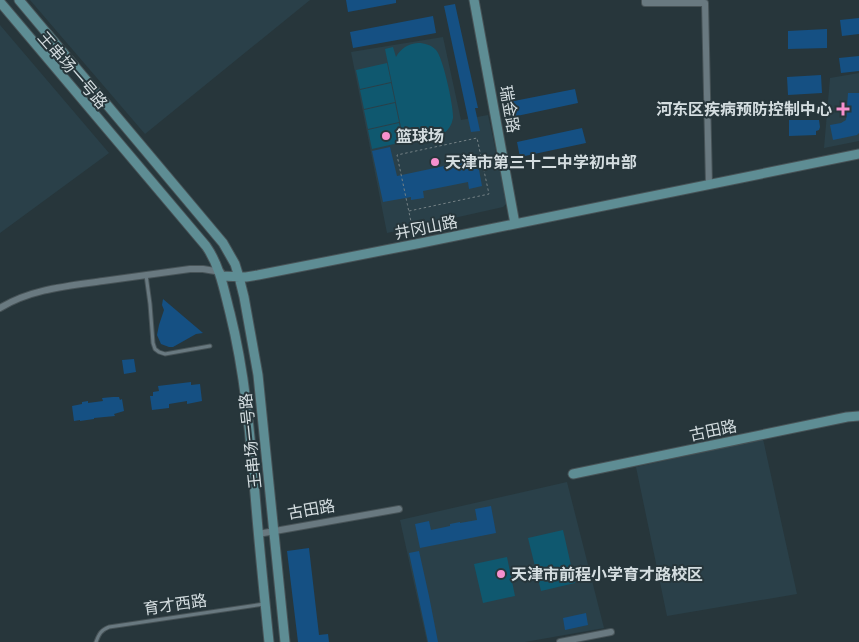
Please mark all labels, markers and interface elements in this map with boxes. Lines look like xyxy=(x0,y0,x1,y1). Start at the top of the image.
street label: 王串场一号路 xyxy=(34,27,112,113)
street label: 瑞金路 xyxy=(496,84,524,134)
place label: 河东区疾病预防控制中心 xyxy=(656,99,832,119)
marker: 河东区疾病预防控制中心 xyxy=(836,102,850,116)
place label: 篮球场 xyxy=(396,126,444,146)
marker: 篮球场 xyxy=(380,130,392,142)
place label: 天津市第三十二中学初中部 xyxy=(445,152,637,172)
marker: 天津市第三十二中学初中部 xyxy=(429,156,441,168)
street label: 井冈山路 xyxy=(393,211,459,243)
street label: 王串场一号路 xyxy=(235,392,265,490)
street label: 古田路 xyxy=(687,415,739,445)
street label: 古田路 xyxy=(286,495,336,523)
place label: 天津市前程小学育才路校区 xyxy=(511,564,703,584)
marker: 天津市前程小学育才路校区 xyxy=(495,568,507,580)
street label: 育才西路 xyxy=(142,590,208,618)

